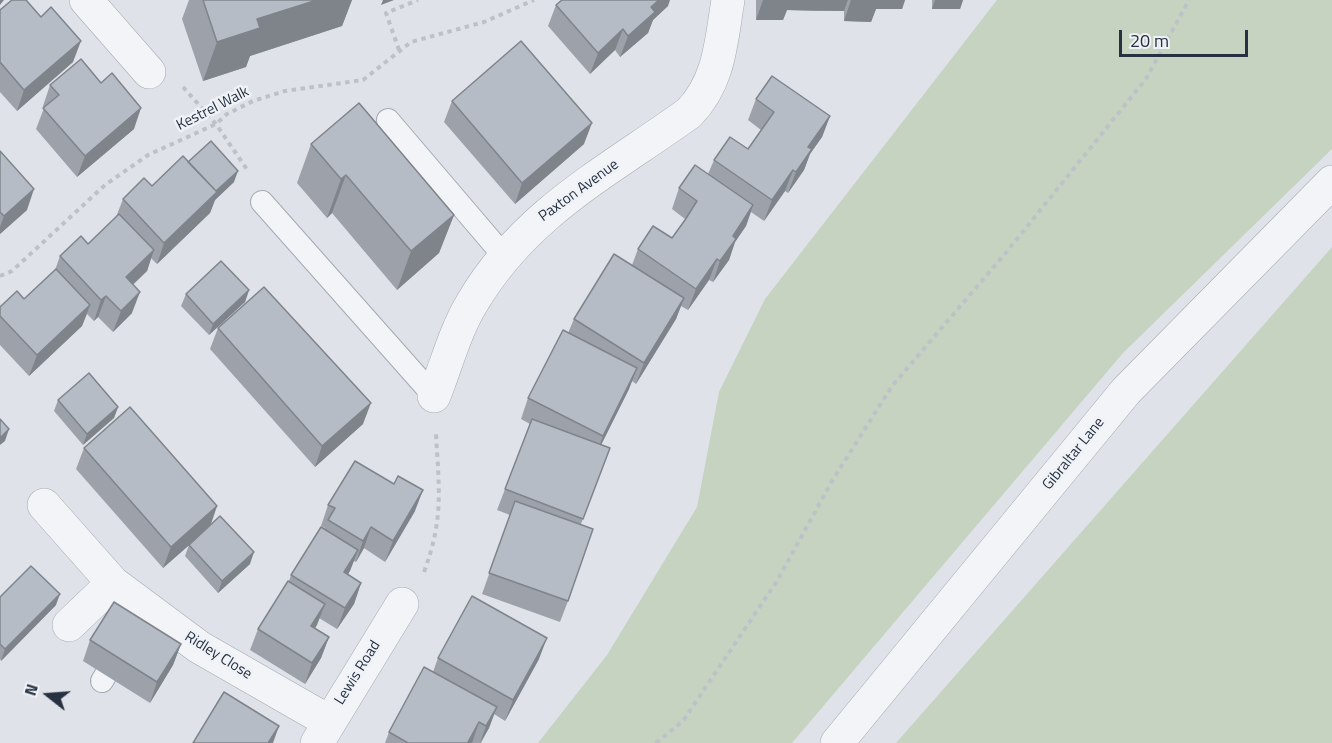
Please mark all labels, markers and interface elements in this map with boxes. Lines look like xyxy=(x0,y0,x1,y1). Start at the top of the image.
scale bar xyxy=(1122,18,1251,56)
text: 20 m xyxy=(1130,27,1169,54)
street label: Kestrel Walk xyxy=(174,83,252,135)
street label: Paxton Avenue xyxy=(535,156,623,226)
street label: Gibraltar Lane xyxy=(1039,414,1109,494)
street label: Ridley Close xyxy=(181,628,255,684)
street label: Lewis Road xyxy=(331,638,385,708)
north arrow xyxy=(18,665,78,725)
text: N xyxy=(18,681,44,699)

